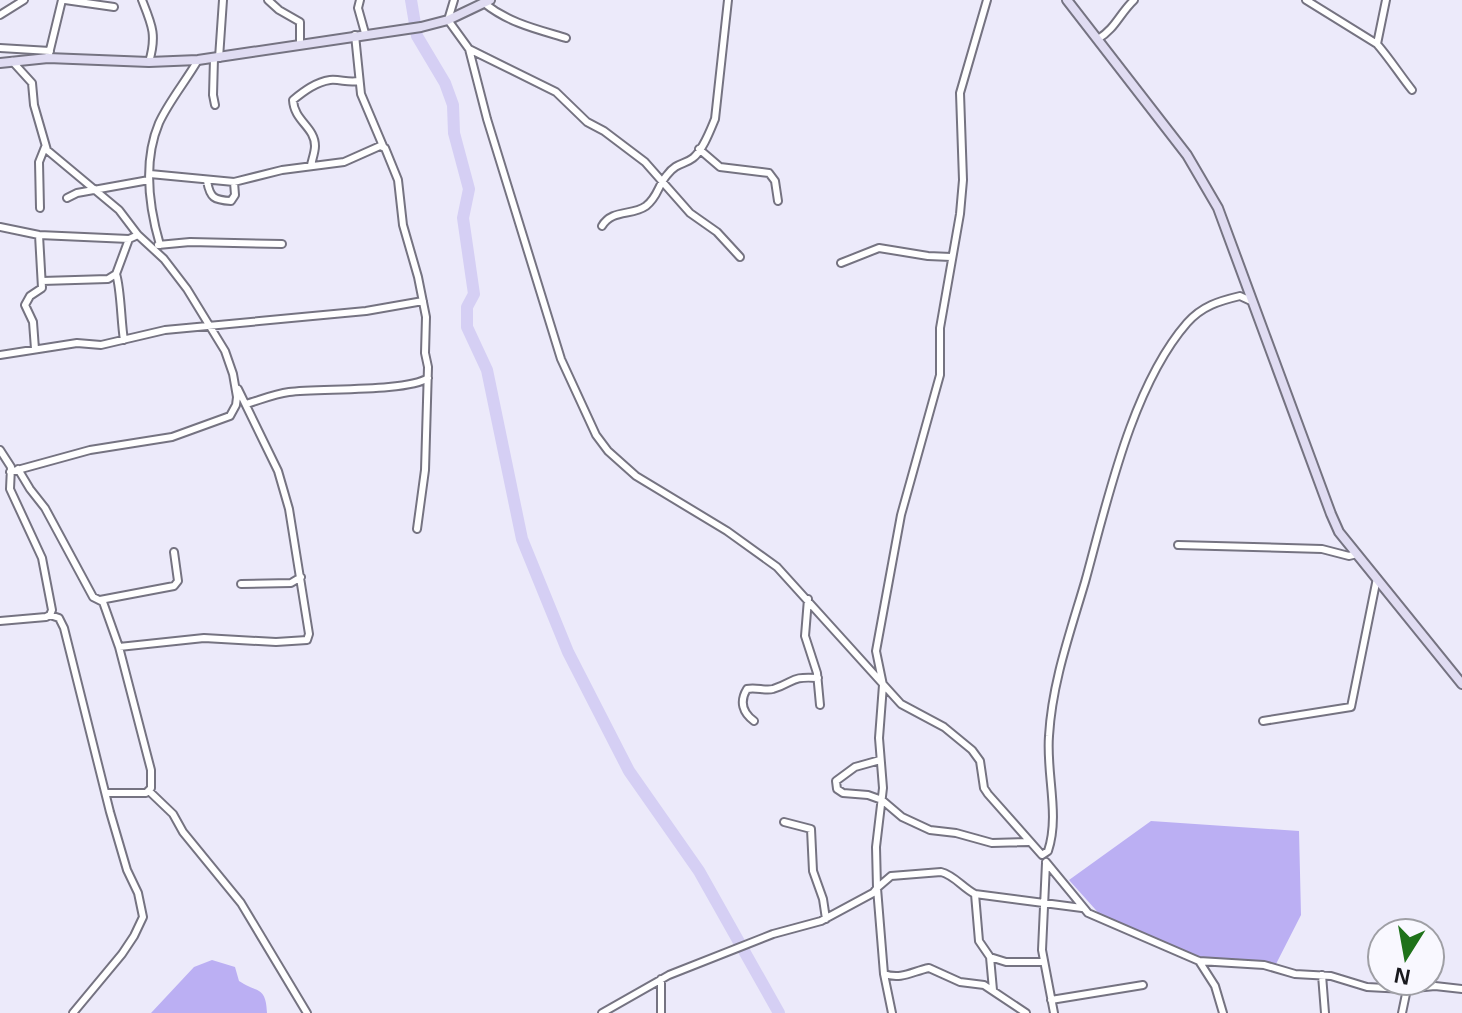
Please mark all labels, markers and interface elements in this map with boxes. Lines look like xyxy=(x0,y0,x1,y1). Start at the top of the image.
north arrow xyxy=(1366,917,1446,997)
text: N xyxy=(1392,962,1412,990)

